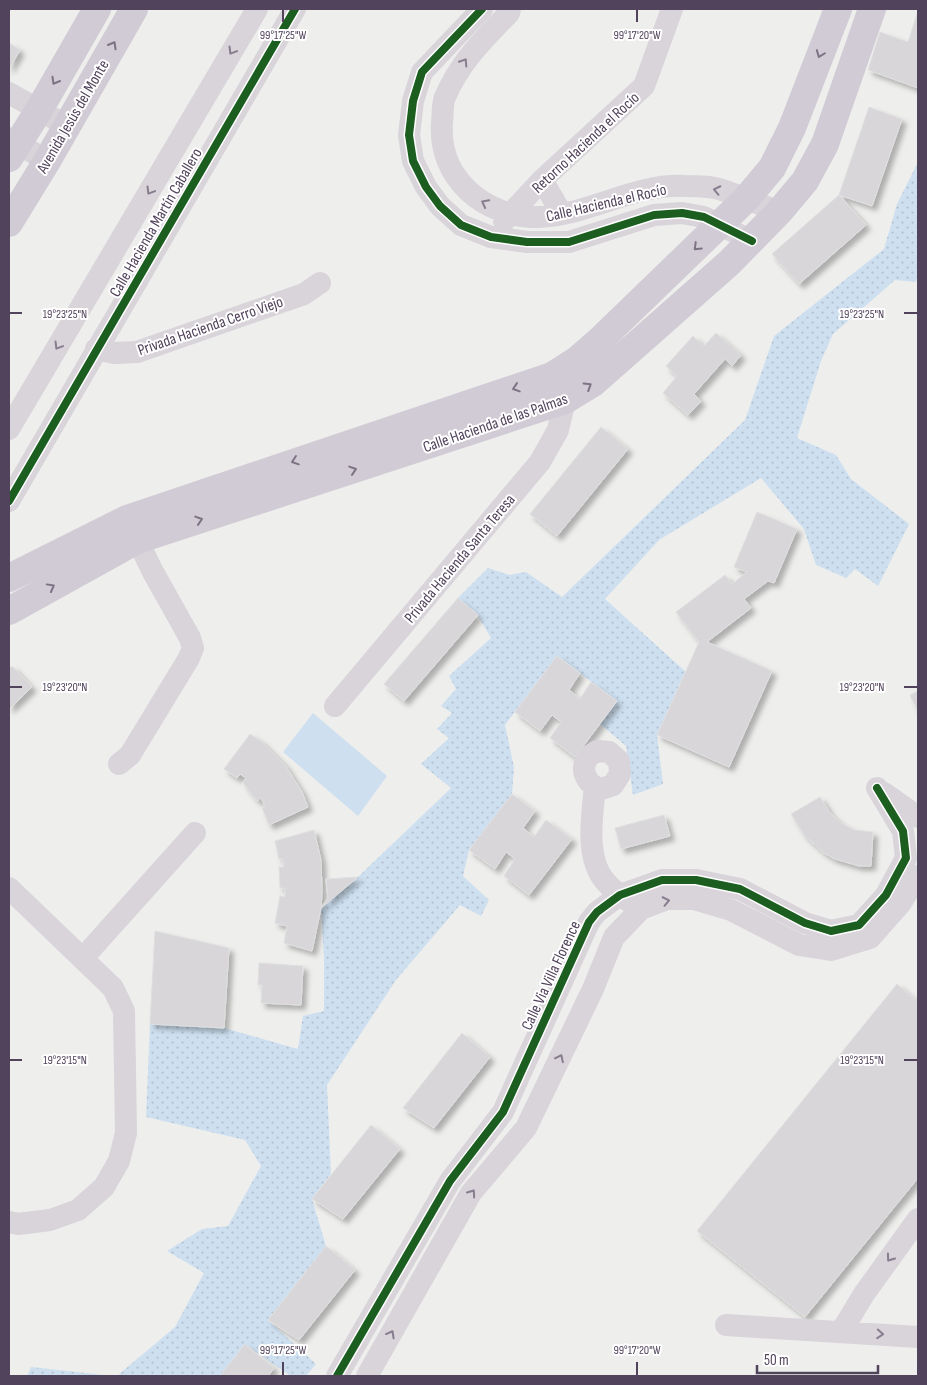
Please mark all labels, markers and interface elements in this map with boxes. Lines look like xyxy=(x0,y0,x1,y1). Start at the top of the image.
text: 99°17'25"W xyxy=(260,28,306,43)
text: 99°17'20"W xyxy=(613,28,661,43)
one-way arrow xyxy=(107,42,117,51)
one-way arrow xyxy=(229,45,239,54)
one-way arrow xyxy=(816,49,826,58)
street label: Avenida Jesús del Monte xyxy=(33,57,113,178)
one-way arrow xyxy=(458,59,468,68)
one-way arrow xyxy=(51,76,61,85)
street label: Retorno Hacienda el Rocío xyxy=(528,88,644,198)
street label: Calle Hacienda Martín Caballero xyxy=(106,145,207,300)
street label: Calle Hacienda el Rocío xyxy=(544,180,668,227)
one-way arrow xyxy=(146,185,156,194)
one-way arrow xyxy=(712,185,721,195)
one-way arrow xyxy=(481,199,490,209)
one-way arrow xyxy=(694,241,703,250)
street label: Privada Hacienda Cerro Viejo xyxy=(135,293,286,360)
text: 19°23'25"N xyxy=(43,307,87,322)
text: 19°23'25"N xyxy=(840,307,884,322)
one-way arrow xyxy=(55,340,65,349)
one-way arrow xyxy=(512,382,521,392)
one-way arrow xyxy=(582,383,592,392)
street label: Calle Hacienda de las Palmas xyxy=(421,390,571,457)
one-way arrow xyxy=(292,456,300,466)
one-way arrow xyxy=(349,465,357,475)
street label: Privada Hacienda Santa Teresa xyxy=(401,491,520,627)
one-way arrow xyxy=(194,516,202,526)
one-way arrow xyxy=(46,583,55,593)
text: 19°23'20"N xyxy=(43,680,87,695)
text: 19°23'20"N xyxy=(840,680,884,695)
one-way arrow xyxy=(662,896,670,907)
street label: Calle Via Villa Florence xyxy=(518,918,585,1033)
text: 19°23'15"N xyxy=(43,1053,87,1068)
text: 19°23'15"N xyxy=(840,1053,884,1068)
one-way arrow xyxy=(553,1054,564,1063)
one-way arrow xyxy=(466,1189,475,1199)
one-way arrow xyxy=(887,1252,895,1261)
one-way arrow xyxy=(876,1329,884,1340)
one-way arrow xyxy=(385,1330,395,1339)
scale bar xyxy=(757,1342,878,1374)
text: 99°17'25"W xyxy=(260,1343,306,1358)
text: 99°17'20"W xyxy=(613,1343,661,1358)
text: 50 m xyxy=(764,1351,789,1370)

